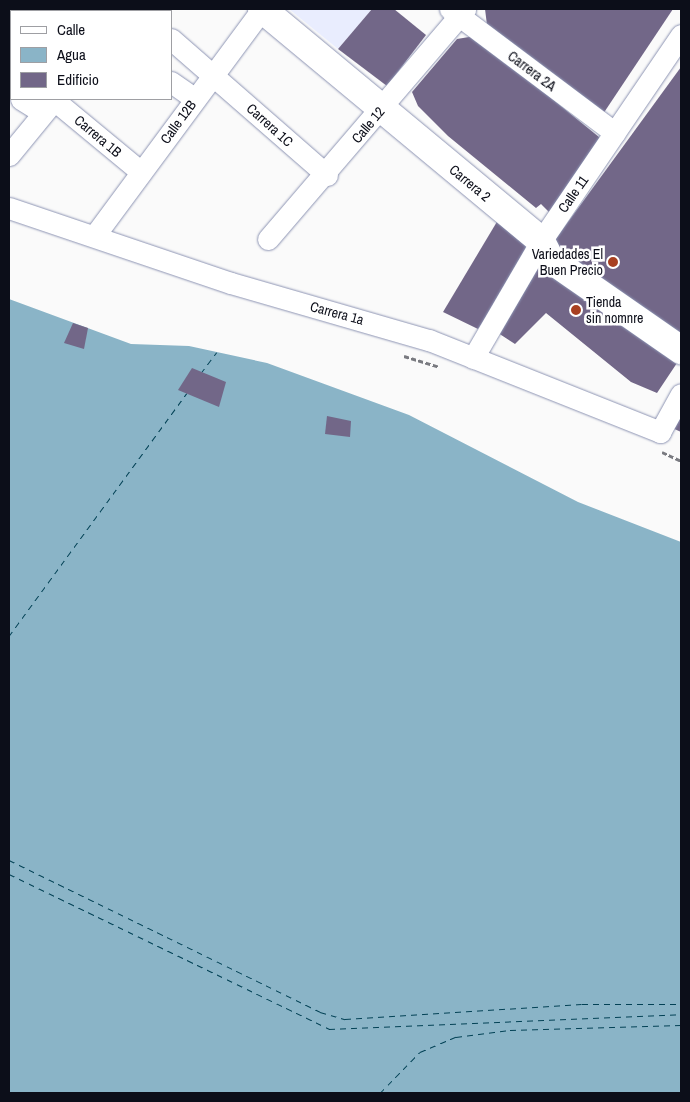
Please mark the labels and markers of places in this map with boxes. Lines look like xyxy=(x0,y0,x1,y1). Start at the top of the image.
place label: Variedades El Buen Precio xyxy=(532,246,603,278)
marker: Variedades El Buen Precio xyxy=(607,256,619,268)
place label: Tienda sin nomnre xyxy=(586,294,643,326)
marker: Tienda sin nomnre xyxy=(570,304,582,316)

